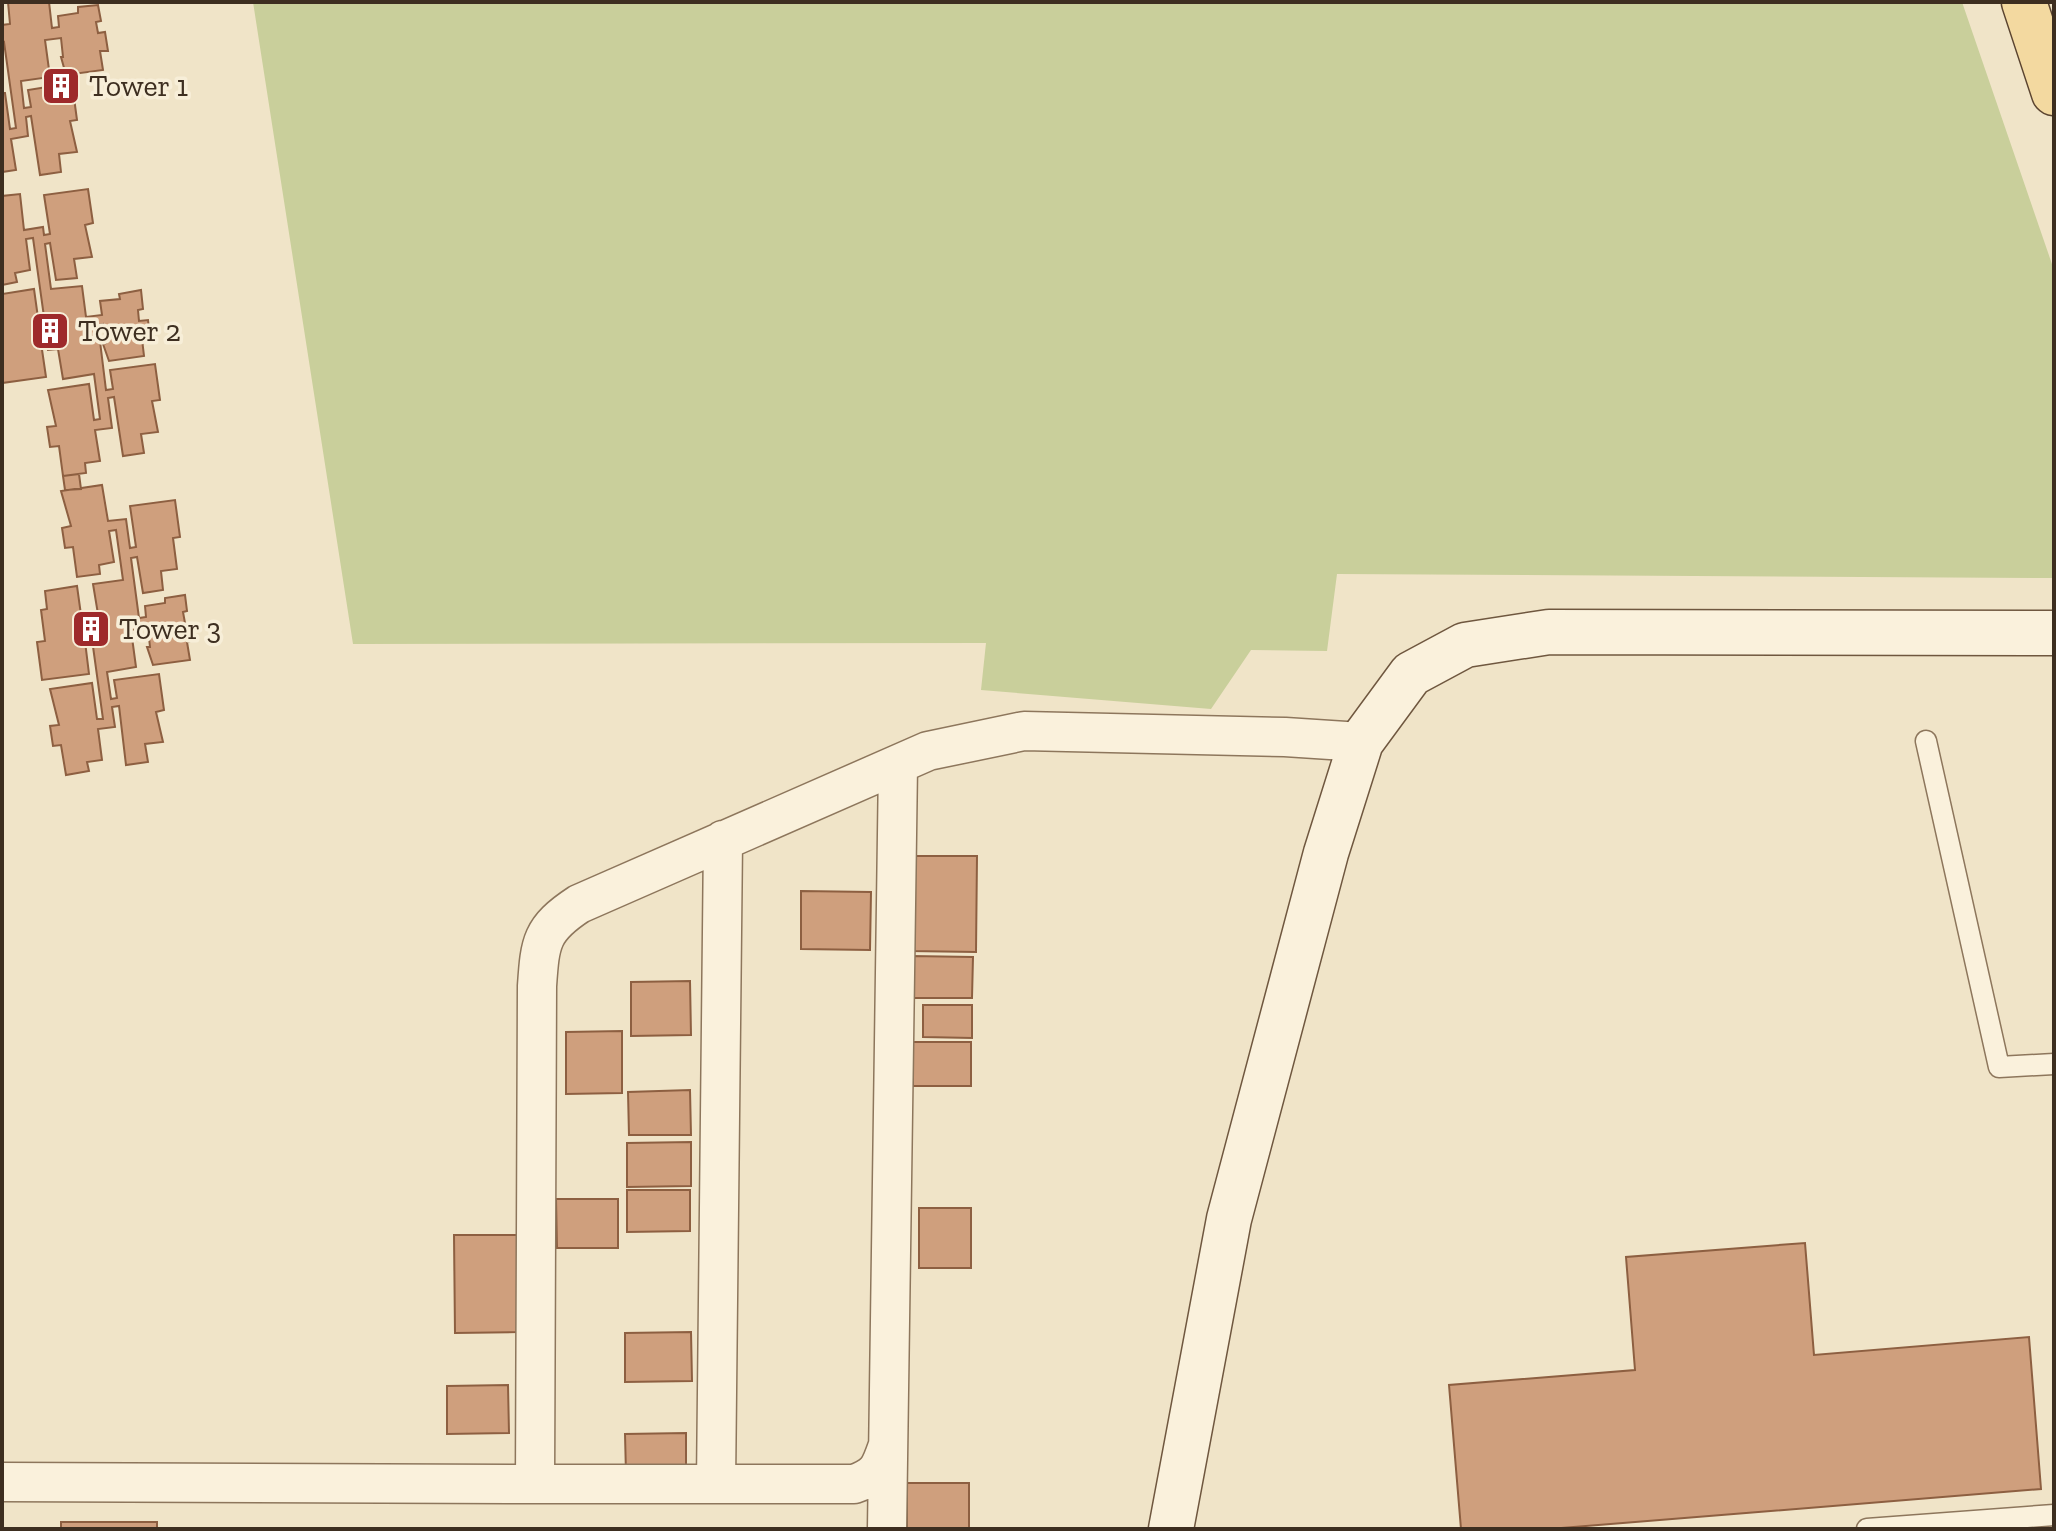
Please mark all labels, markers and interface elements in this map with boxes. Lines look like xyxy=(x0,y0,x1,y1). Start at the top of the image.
building icon: Tower 1 xyxy=(40,65,82,107)
place label: Tower 1 xyxy=(89,68,188,104)
building icon: Tower 2 xyxy=(29,310,71,352)
place label: Tower 2 xyxy=(78,313,181,349)
building icon: Tower 3 xyxy=(70,608,112,650)
place label: Tower 3 xyxy=(119,611,221,647)

